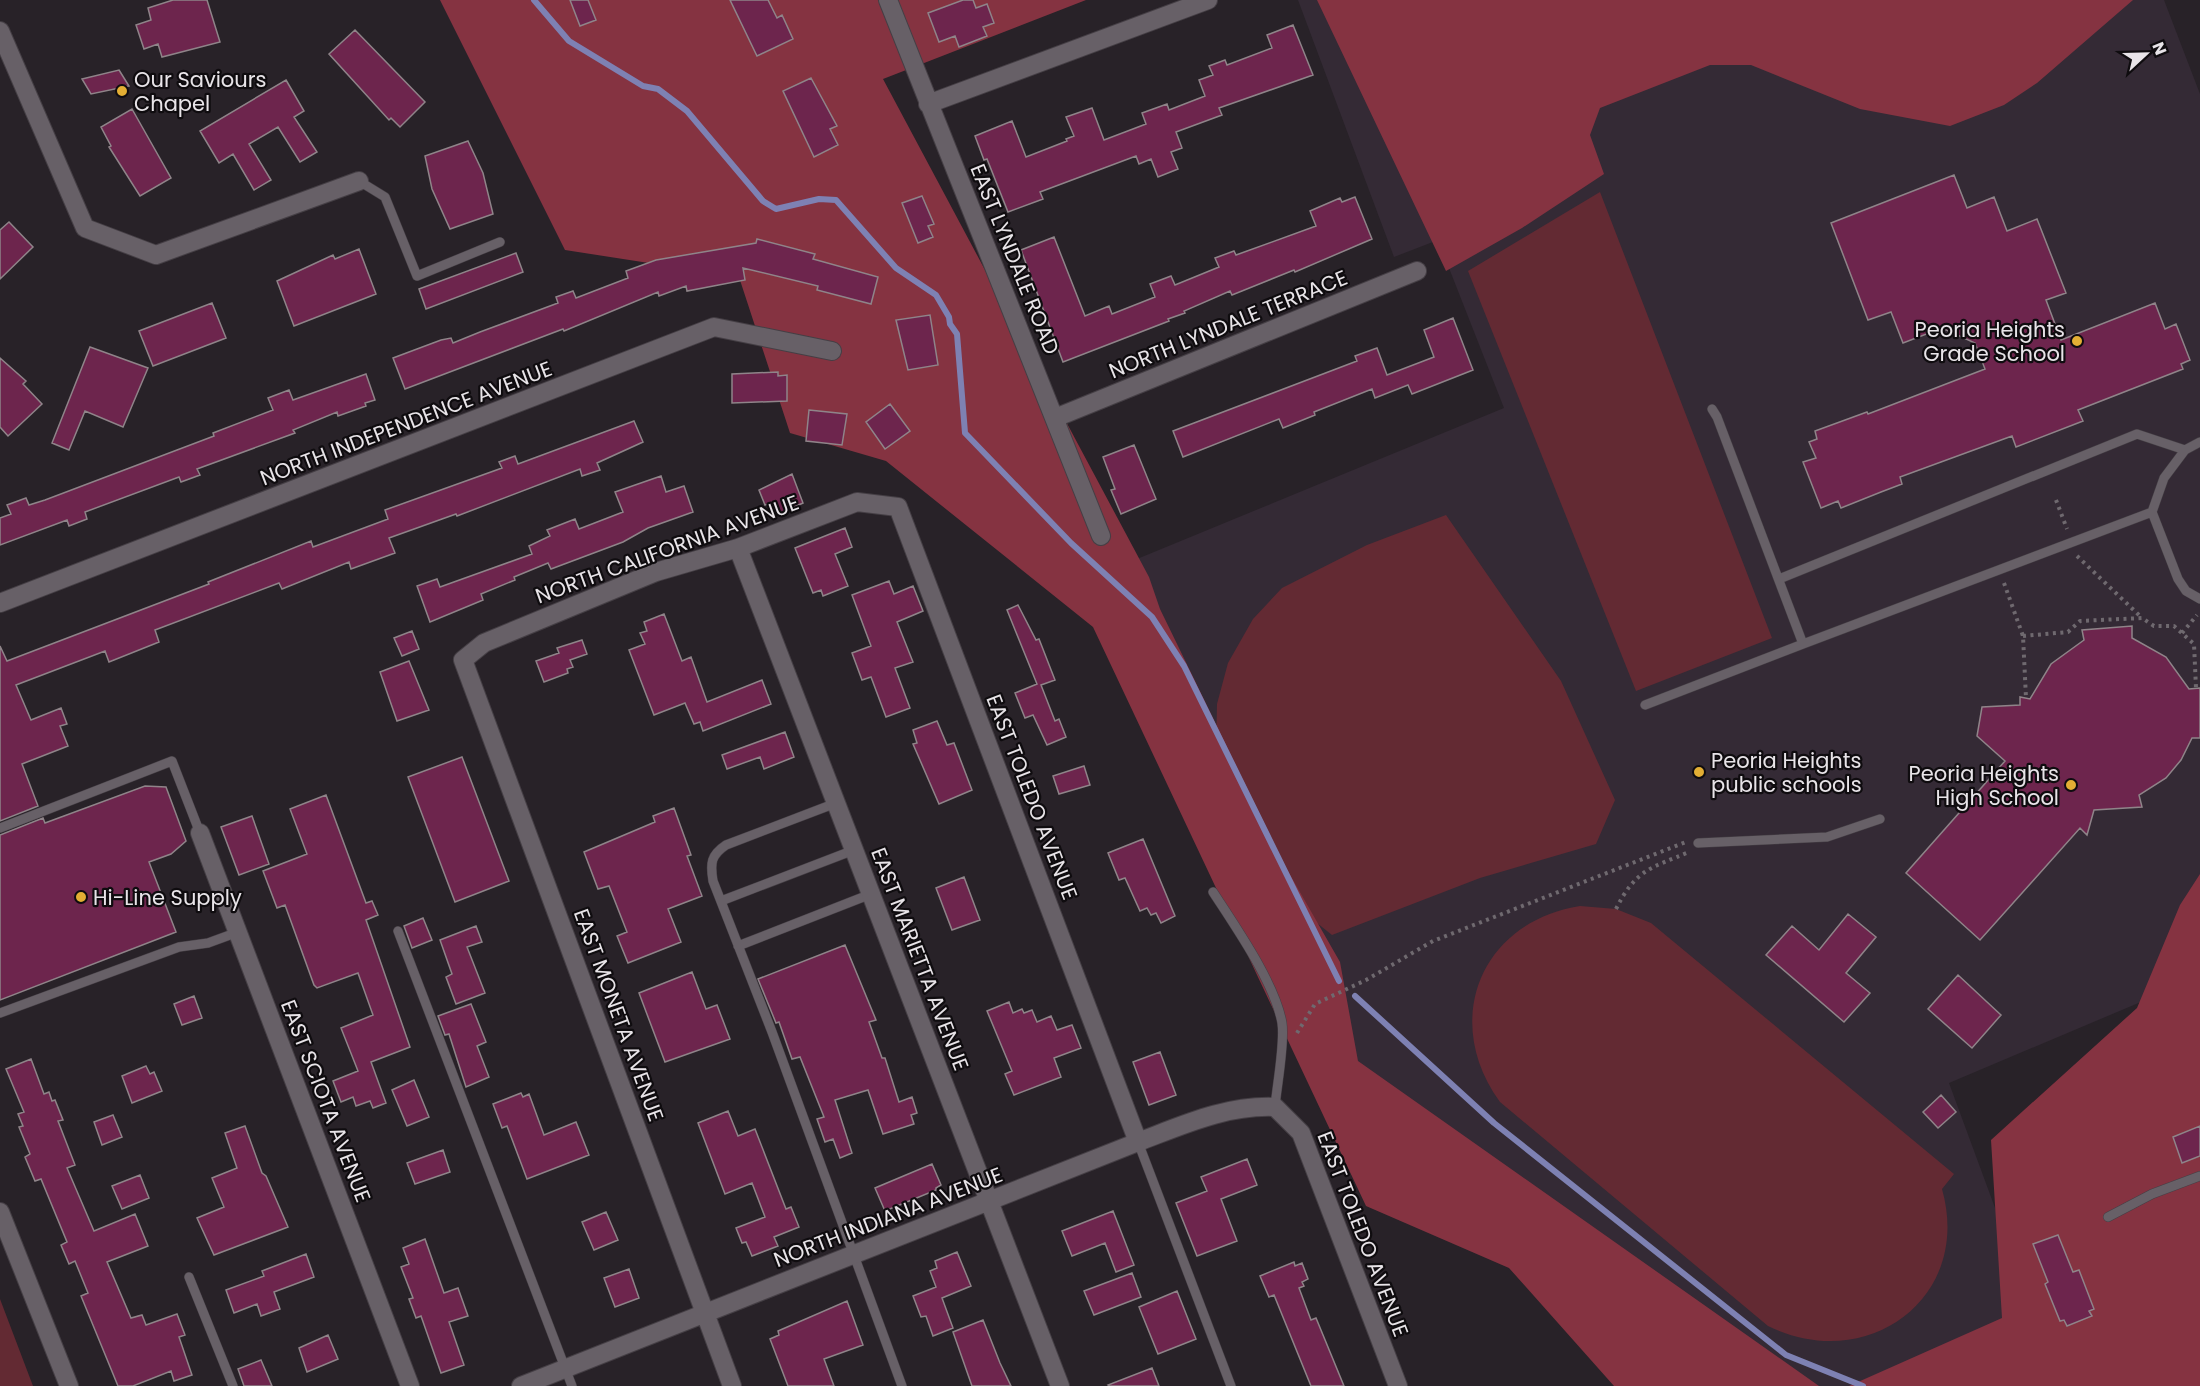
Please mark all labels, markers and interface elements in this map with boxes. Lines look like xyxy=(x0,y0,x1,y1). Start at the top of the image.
north arrow xyxy=(2116,24,2176,84)
text: N xyxy=(2147,39,2172,58)
place label: Our Saviours Chapel xyxy=(134,65,267,118)
marker: Our Saviours Chapel xyxy=(115,84,129,98)
street label: EAST LYNDALE ROAD xyxy=(964,159,1066,359)
street label: NORTH LYNDALE TERRACE xyxy=(1104,263,1352,385)
place label: Peoria Heights Grade School xyxy=(1915,315,2065,368)
marker: Peoria Heights Grade School xyxy=(2070,334,2084,348)
street label: NORTH INDEPENDENCE AVENUE xyxy=(256,354,556,492)
street label: NORTH CALIFORNIA AVENUE xyxy=(531,488,803,610)
street label: EAST TOLEDO AVENUE xyxy=(979,690,1085,904)
place label: Peoria Heights public schools xyxy=(1711,746,1862,799)
place label: Peoria Heights High School xyxy=(1909,759,2059,812)
marker: Peoria Heights public schools xyxy=(1692,765,1706,779)
marker: Peoria Heights High School xyxy=(2064,778,2078,792)
street label: EAST MARIETTA AVENUE xyxy=(864,843,976,1075)
place label: Hi-Line Supply xyxy=(93,883,242,912)
marker: Hi-Line Supply xyxy=(74,890,88,904)
street label: EAST MONETA AVENUE xyxy=(567,905,671,1125)
street label: EAST SCIOTA AVENUE xyxy=(274,996,378,1206)
street label: EAST TOLEDO AVENUE xyxy=(1310,1127,1416,1341)
street label: NORTH INDIANA AVENUE xyxy=(769,1160,1007,1274)

